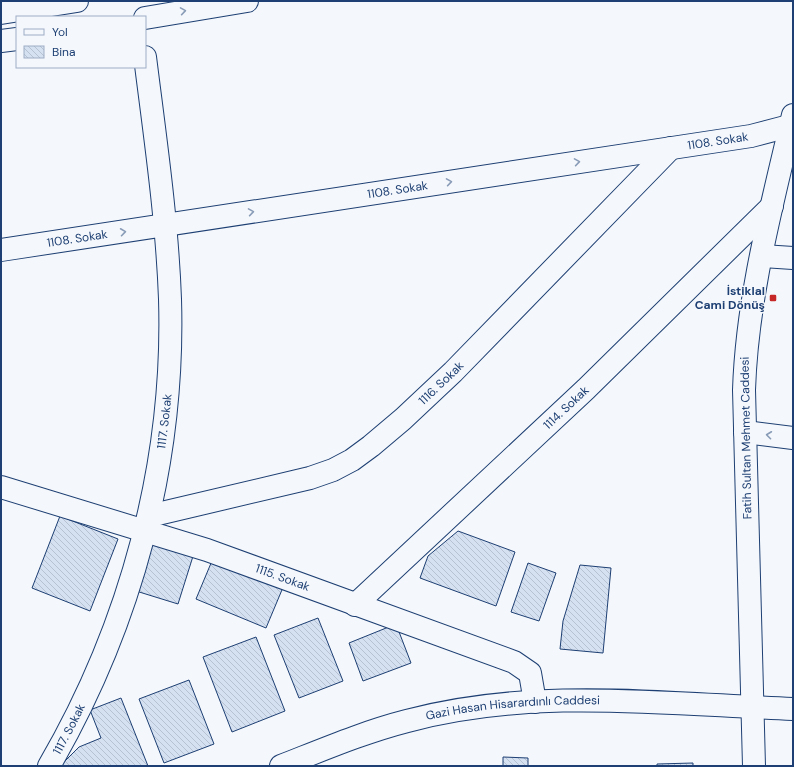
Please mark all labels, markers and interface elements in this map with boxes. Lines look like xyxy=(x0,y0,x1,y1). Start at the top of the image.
one-way arrow xyxy=(180,7,187,16)
legend xyxy=(16,16,146,68)
text: Yol xyxy=(52,24,68,40)
text: Bina xyxy=(52,44,76,60)
street label: 1108. Sokak xyxy=(686,129,749,154)
one-way arrow xyxy=(574,158,580,167)
street label: 1108. Sokak xyxy=(366,177,429,202)
one-way arrow xyxy=(446,178,452,187)
one-way arrow xyxy=(248,208,254,217)
street label: 1108. Sokak xyxy=(46,226,109,251)
one-way arrow xyxy=(120,228,126,237)
place label: İstiklal Cami Dönüş xyxy=(695,283,765,313)
marker: İstiklal Cami Dönüş xyxy=(768,293,778,303)
street label: Fatih Sultan Mehmet Caddesi xyxy=(737,356,755,520)
street label: 1116. Sokak xyxy=(415,358,467,408)
street label: 1114. Sokak xyxy=(540,382,592,433)
street label: 1117. Sokak xyxy=(153,393,175,450)
one-way arrow xyxy=(766,431,772,440)
street label: 1115. Sokak xyxy=(253,560,312,595)
street label: Gazi Hasan Hisarardınlı Caddesi xyxy=(424,692,600,724)
street label: 1117. Sokak xyxy=(49,701,89,757)

